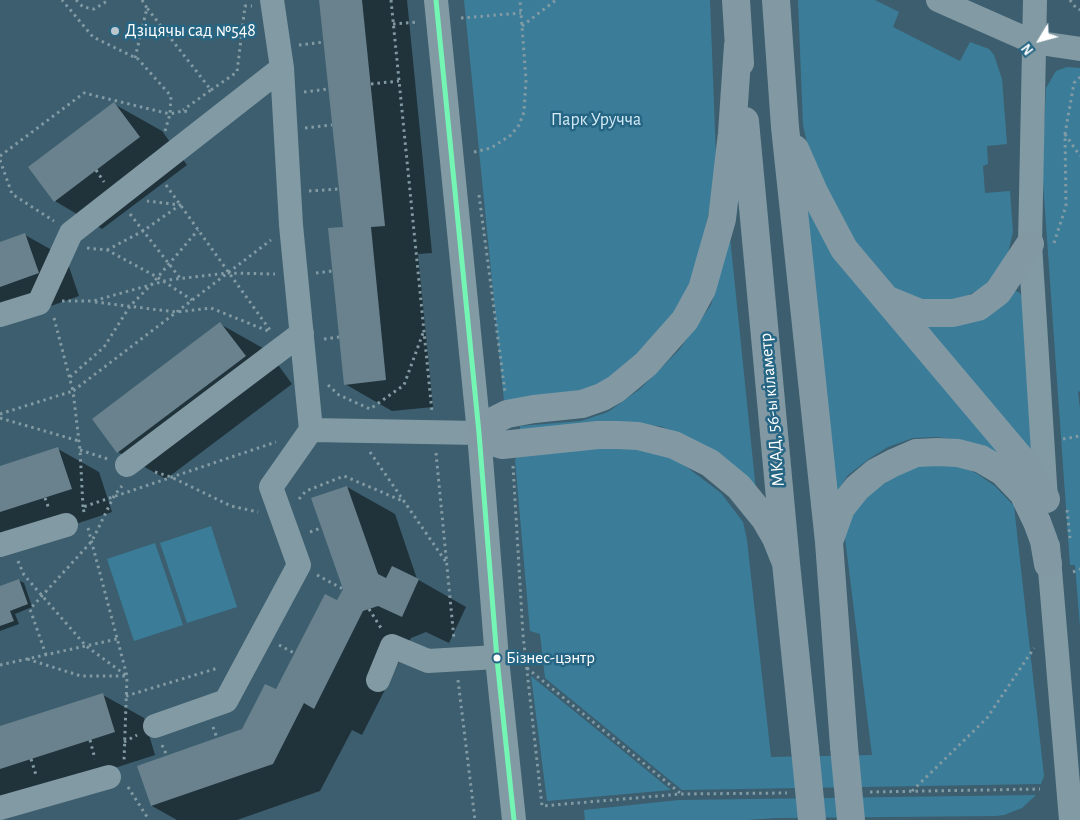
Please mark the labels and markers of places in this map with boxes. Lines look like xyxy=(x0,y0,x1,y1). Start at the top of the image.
place label: Дзіцячы сад №548 xyxy=(125,20,256,42)
marker: Дзіцячы сад №548 xyxy=(109,25,121,37)
place label: Бізнес-цэнтр xyxy=(506,648,595,668)
marker: Бізнес-цэнтр xyxy=(492,653,502,663)

